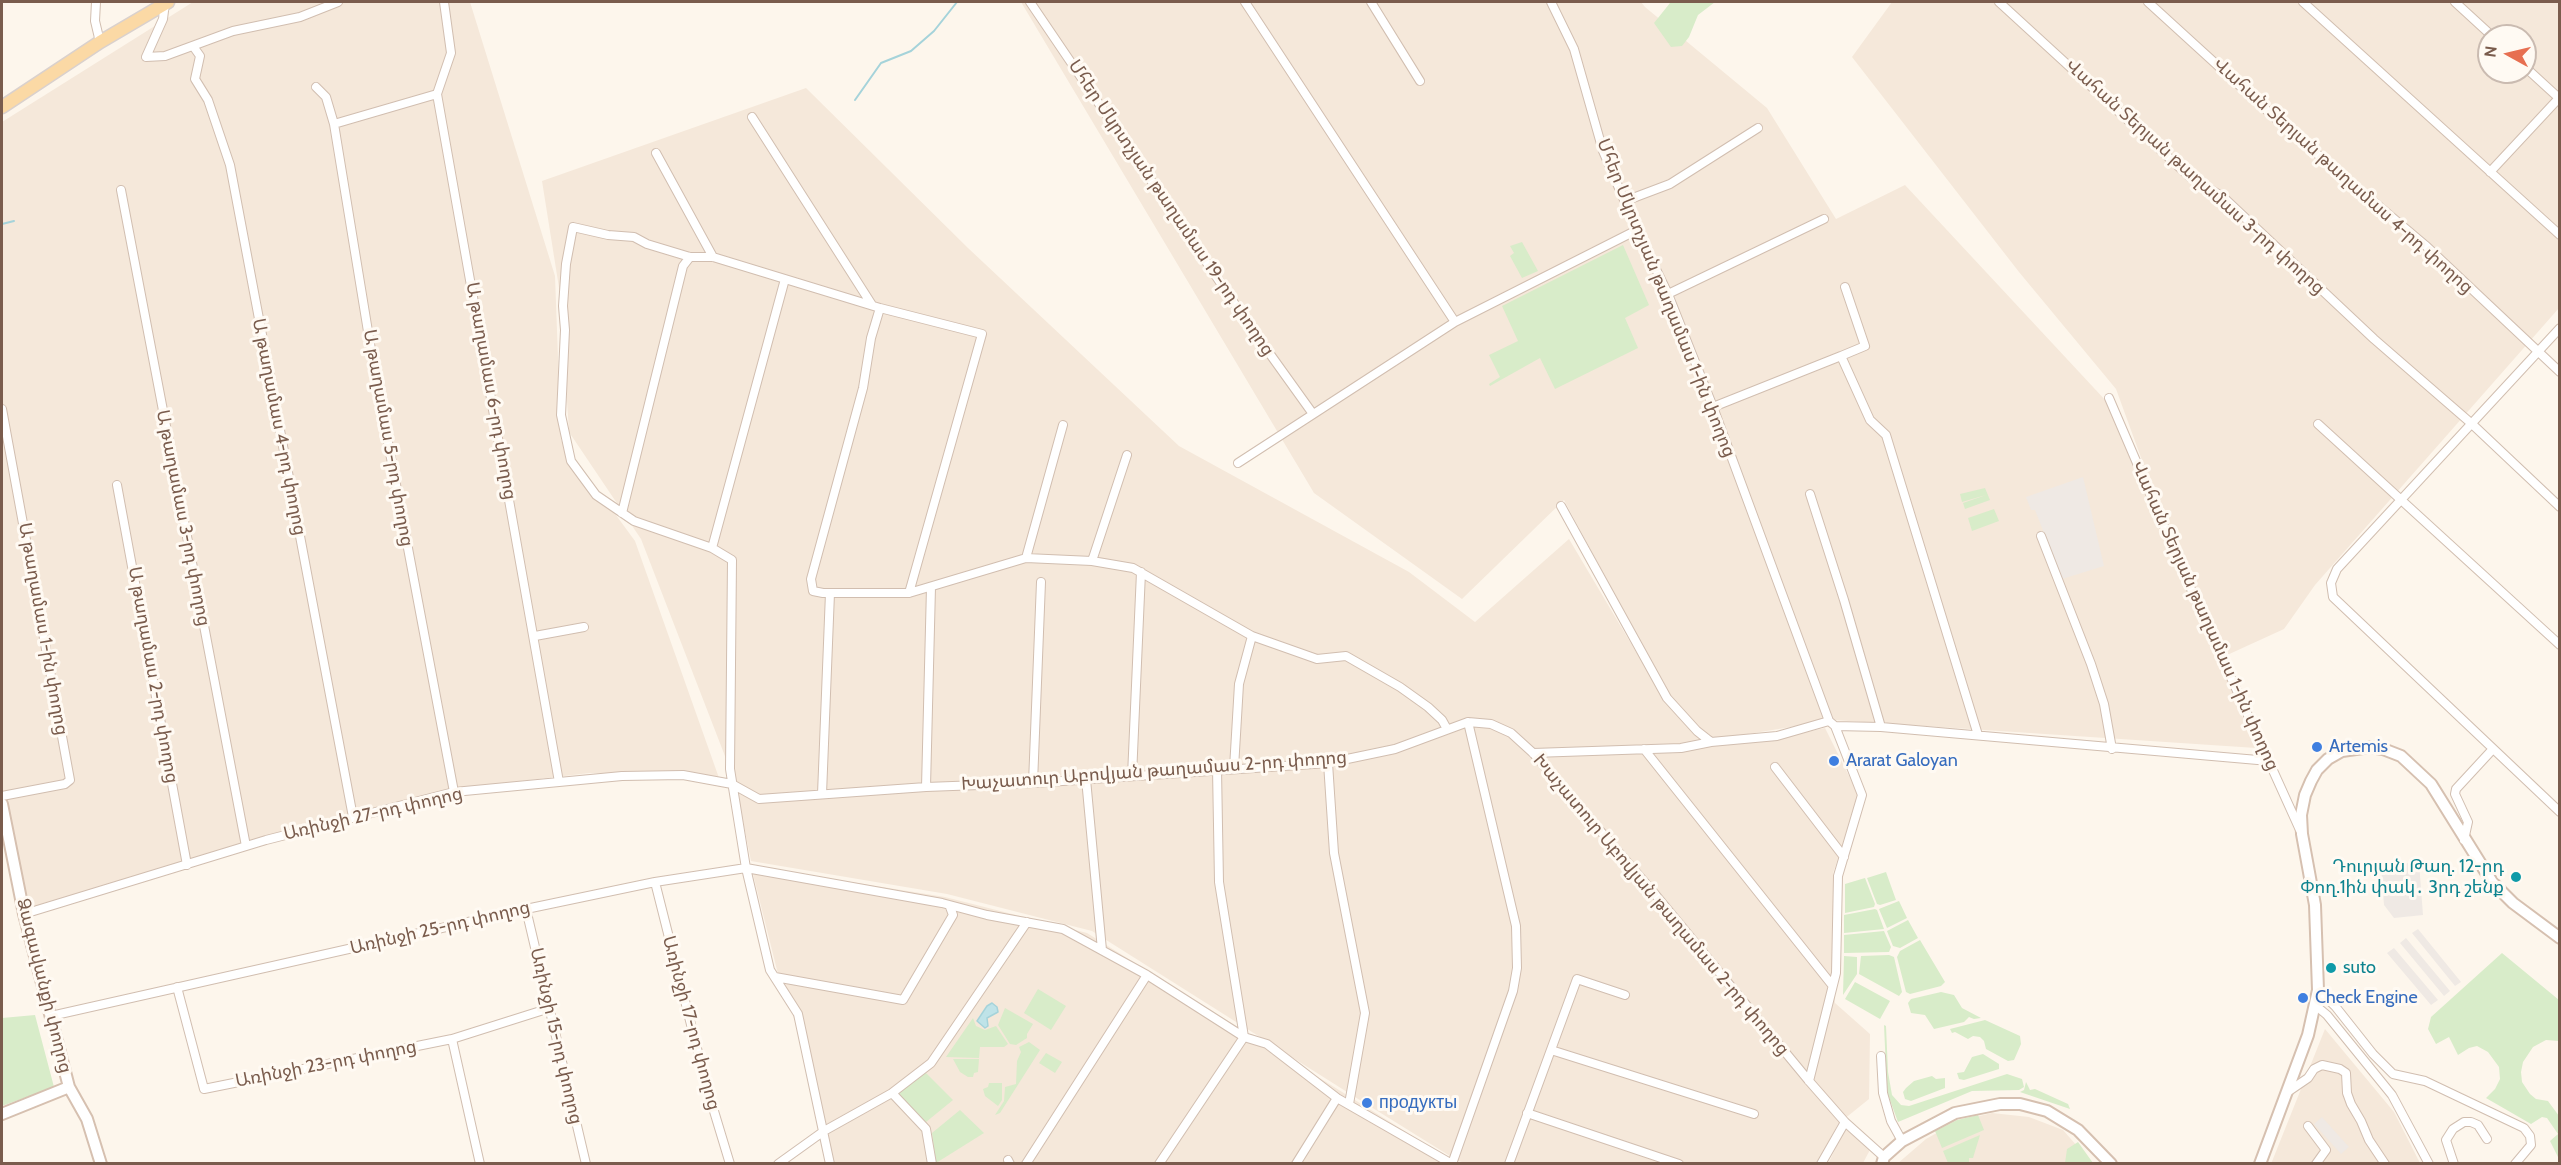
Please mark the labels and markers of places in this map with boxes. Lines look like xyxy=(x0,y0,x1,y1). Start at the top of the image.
place label: Artemis xyxy=(2329,736,2388,758)
marker: Artemis xyxy=(2310,740,2324,754)
place label: Ararat Galoyan xyxy=(1846,750,1958,772)
marker: Ararat Galoyan xyxy=(1827,754,1841,768)
place label: Դուրյան Թաղ. 12-րդ Փող.1ին փակ․ 3րդ շենք xyxy=(2300,856,2504,898)
marker: Դուրյան Թաղ. 12-րդ Փող.1ին փակ․ 3րդ շենք xyxy=(2509,870,2523,884)
place label: suto xyxy=(2343,957,2376,979)
marker: suto xyxy=(2324,961,2338,975)
place label: Check Engine xyxy=(2315,987,2418,1009)
marker: Check Engine xyxy=(2296,991,2310,1005)
place label: продукты xyxy=(1379,1092,1457,1114)
marker: продукты xyxy=(1360,1096,1374,1110)

